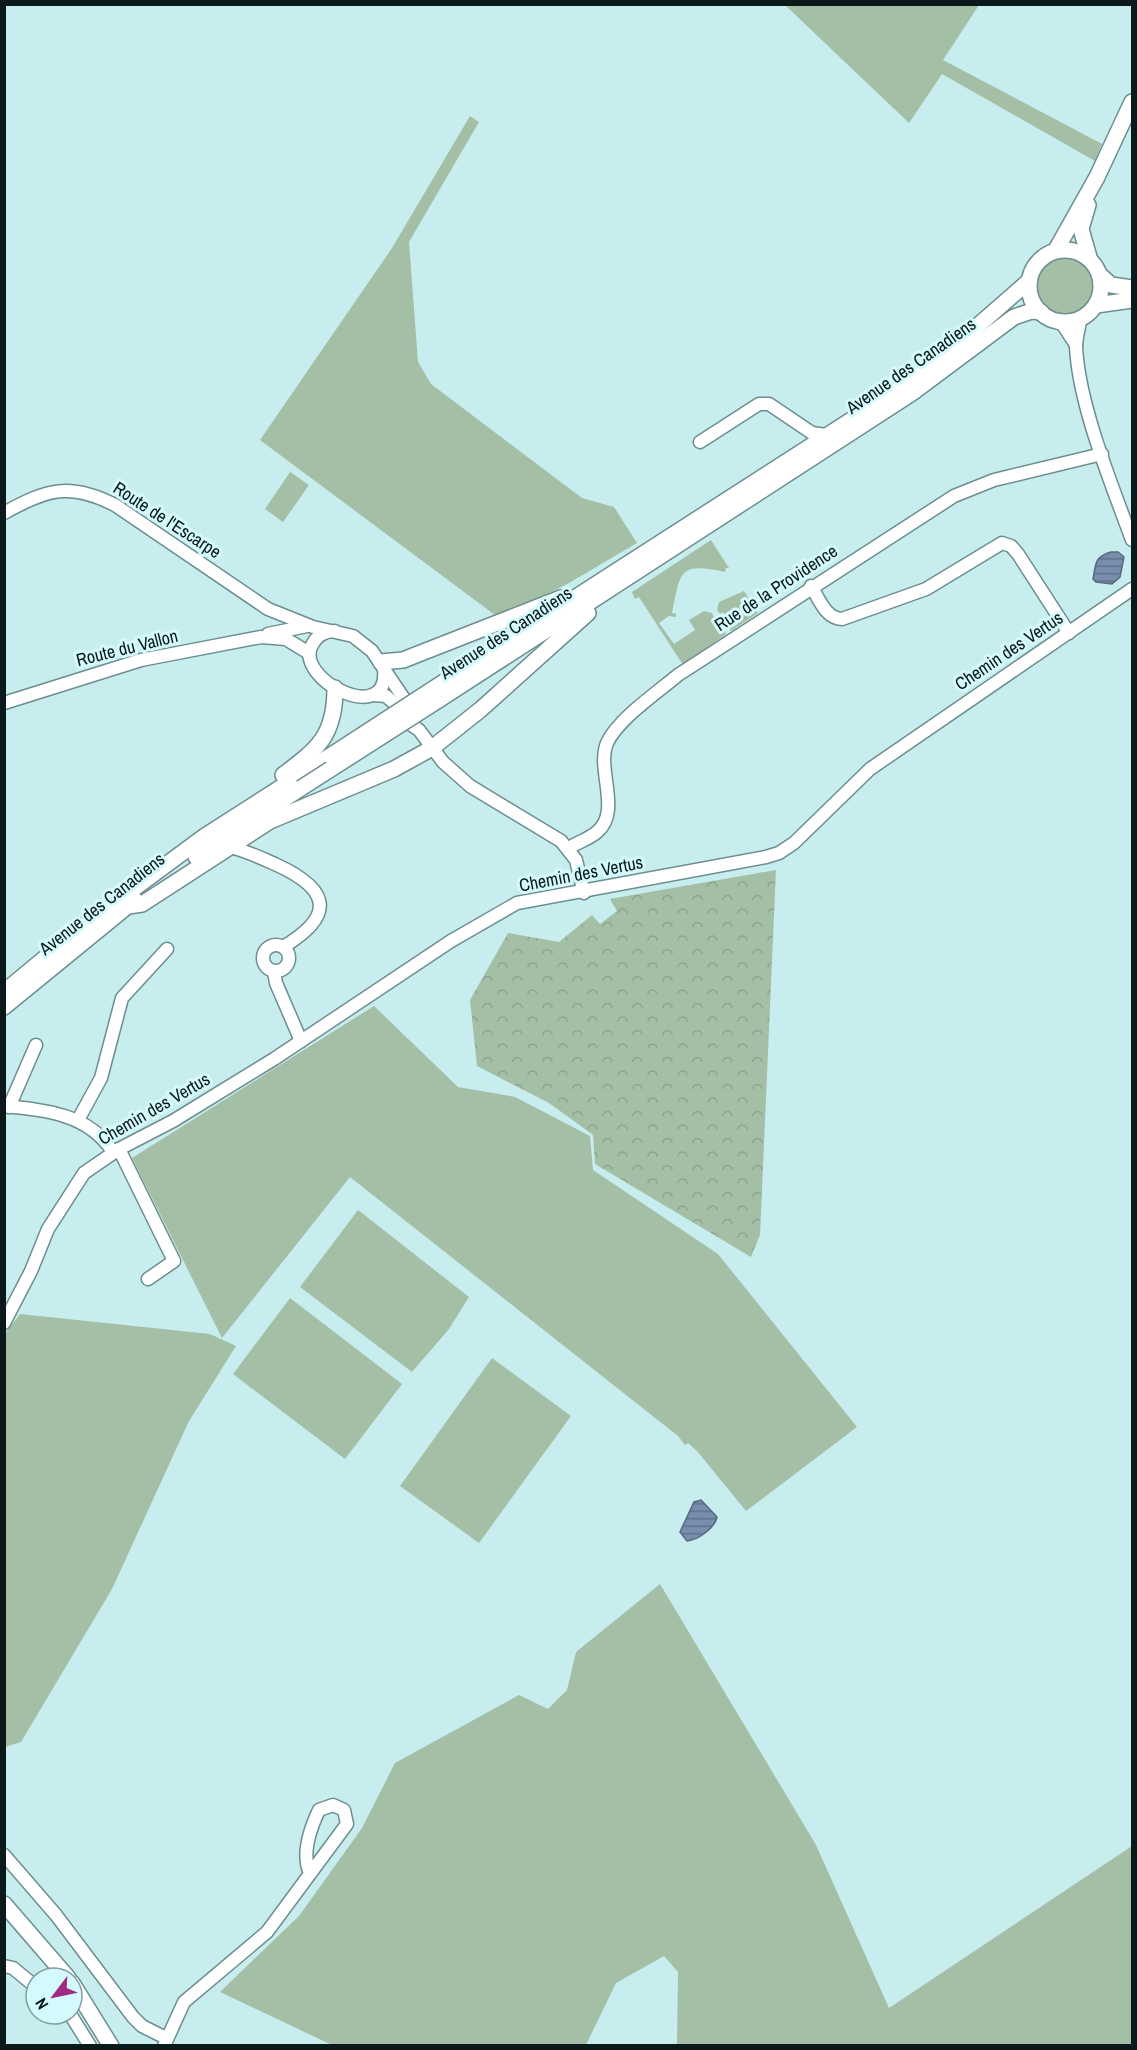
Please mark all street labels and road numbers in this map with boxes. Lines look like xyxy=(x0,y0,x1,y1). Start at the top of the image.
street label: Avenue des Canadiens xyxy=(840,311,981,420)
street label: Route de l'Escarpe xyxy=(108,475,226,564)
street label: Rue de la Providence xyxy=(709,538,842,637)
street label: Avenue des Canadiens xyxy=(434,580,577,685)
street label: Chemin des Vertus xyxy=(950,605,1068,696)
street label: Route du Vallon xyxy=(73,623,180,672)
street label: Avenue des Canadiens xyxy=(33,847,170,961)
street label: Chemin des Vertus xyxy=(517,849,645,898)
street label: Chemin des Vertus xyxy=(93,1066,214,1151)

